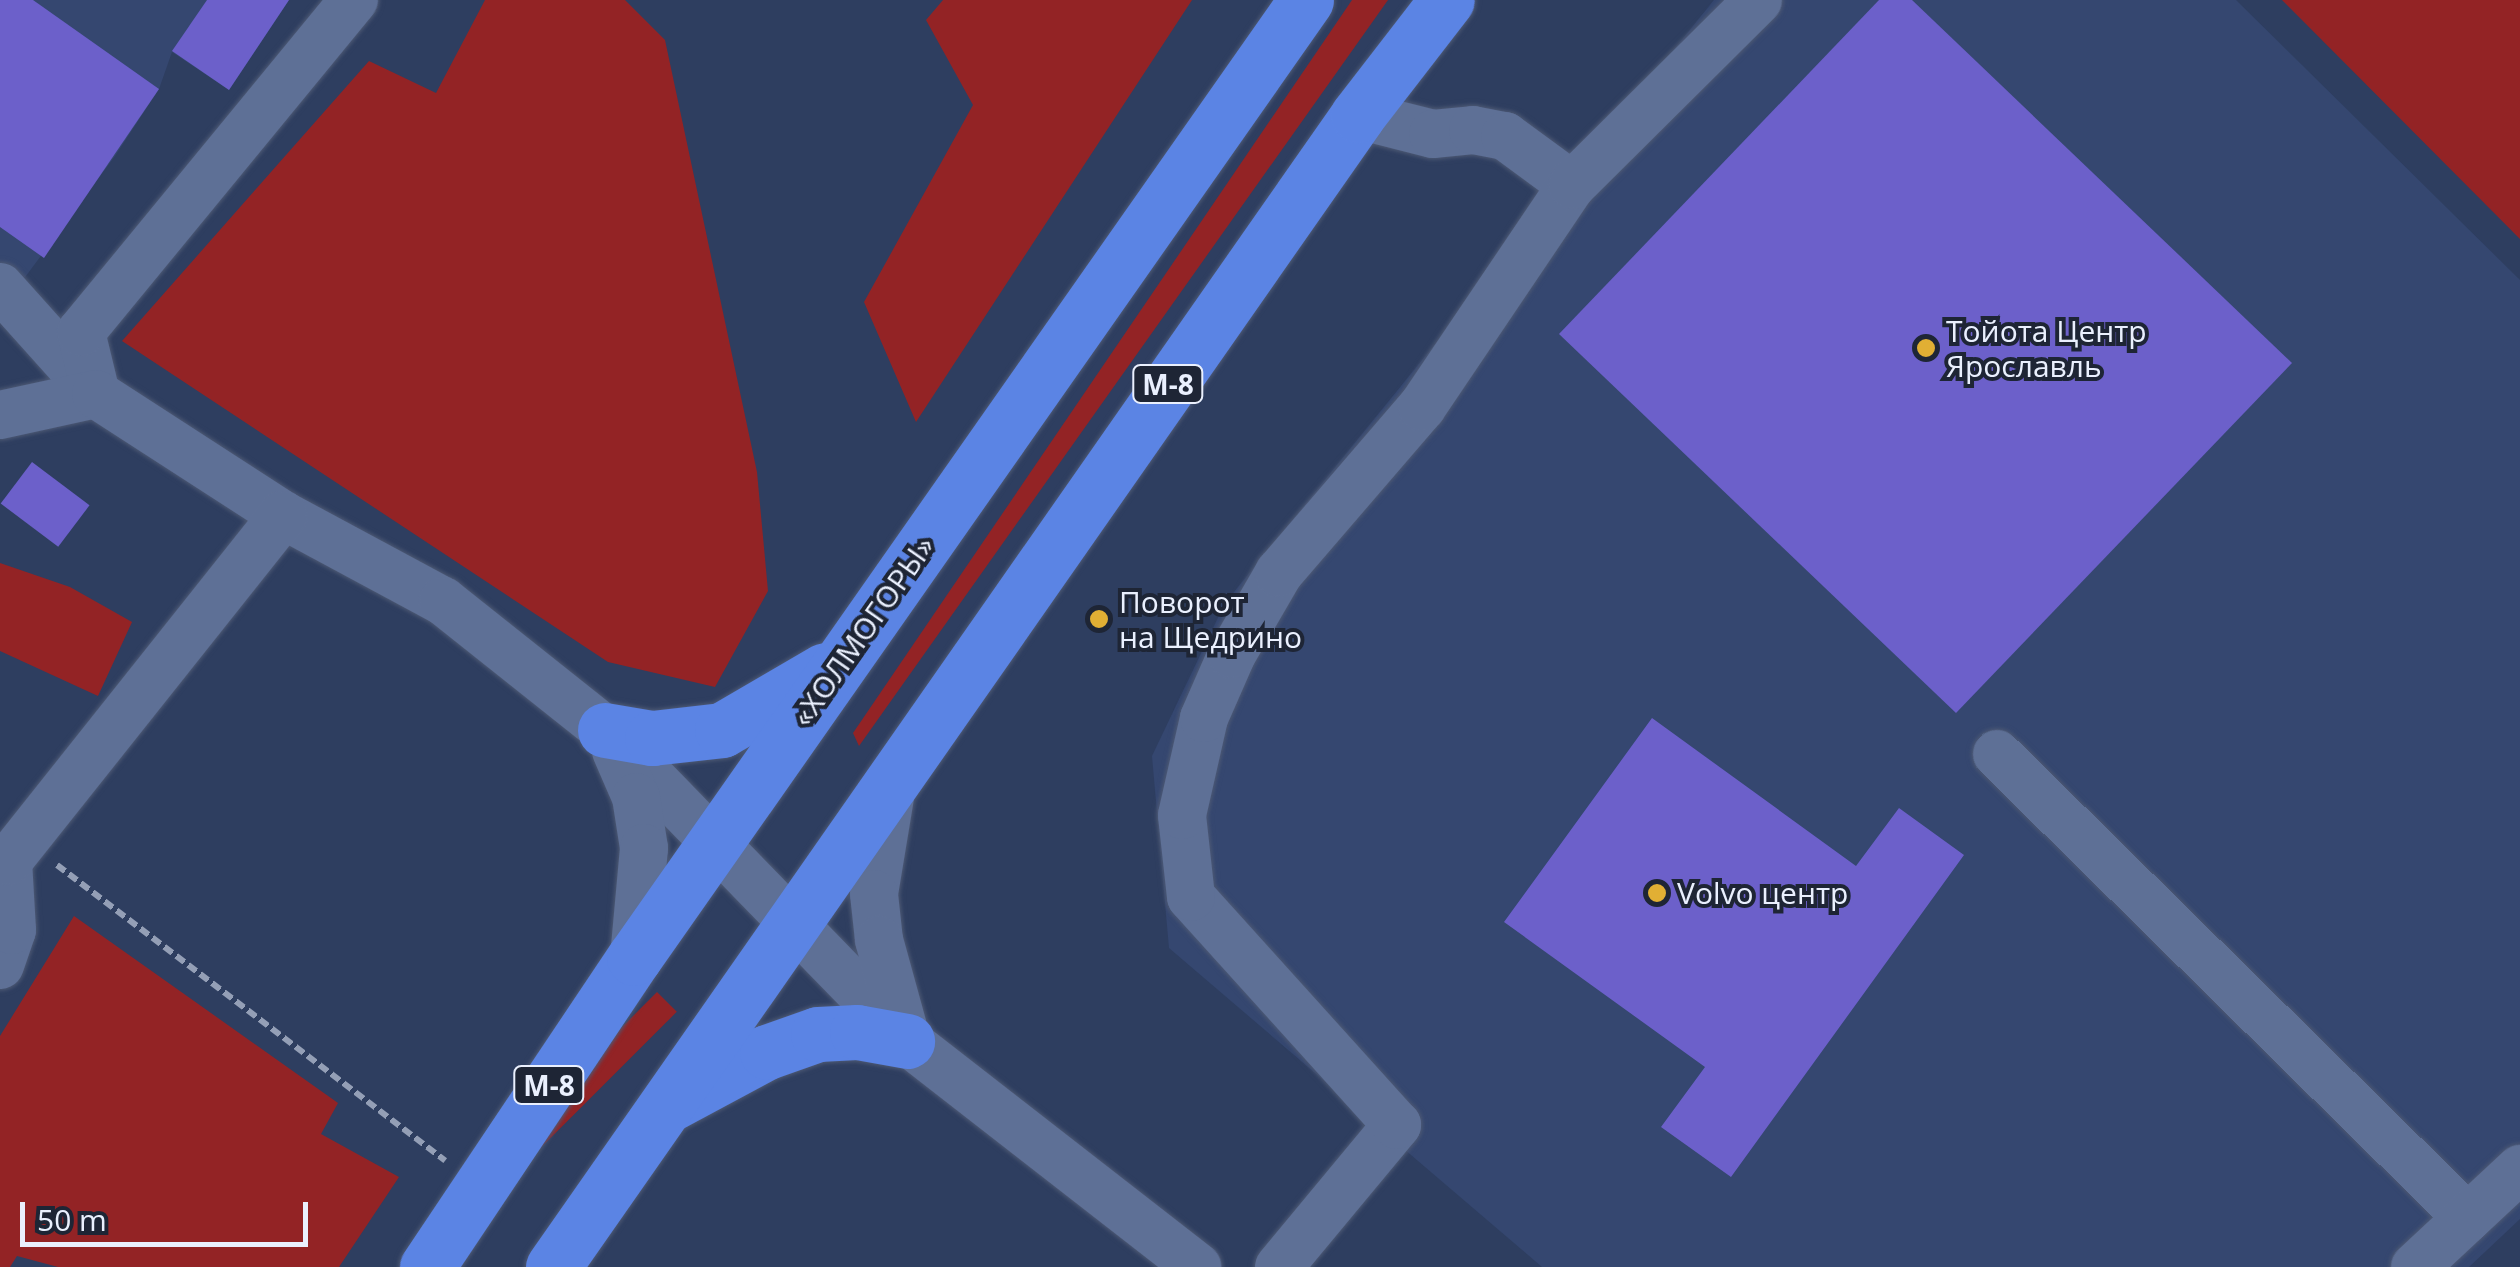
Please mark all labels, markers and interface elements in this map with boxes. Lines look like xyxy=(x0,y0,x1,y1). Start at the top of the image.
place label: Тойота Центр Ярославль xyxy=(1946,313,2147,384)
marker: Тойота Центр Ярославль xyxy=(1915,337,1937,359)
road number: М-8 xyxy=(1130,361,1206,407)
street label: «ХОЛМОГОРЫ» xyxy=(784,529,942,733)
place label: Поворот на Щедрино xyxy=(1119,584,1302,654)
marker: Поворот на Щедрино xyxy=(1088,608,1110,630)
place label: Volvo центр xyxy=(1677,875,1848,911)
marker: Volvo центр xyxy=(1646,882,1668,904)
road number: М-8 xyxy=(512,1062,586,1108)
scale bar xyxy=(25,1182,312,1244)
text: 50 m xyxy=(37,1199,107,1240)

